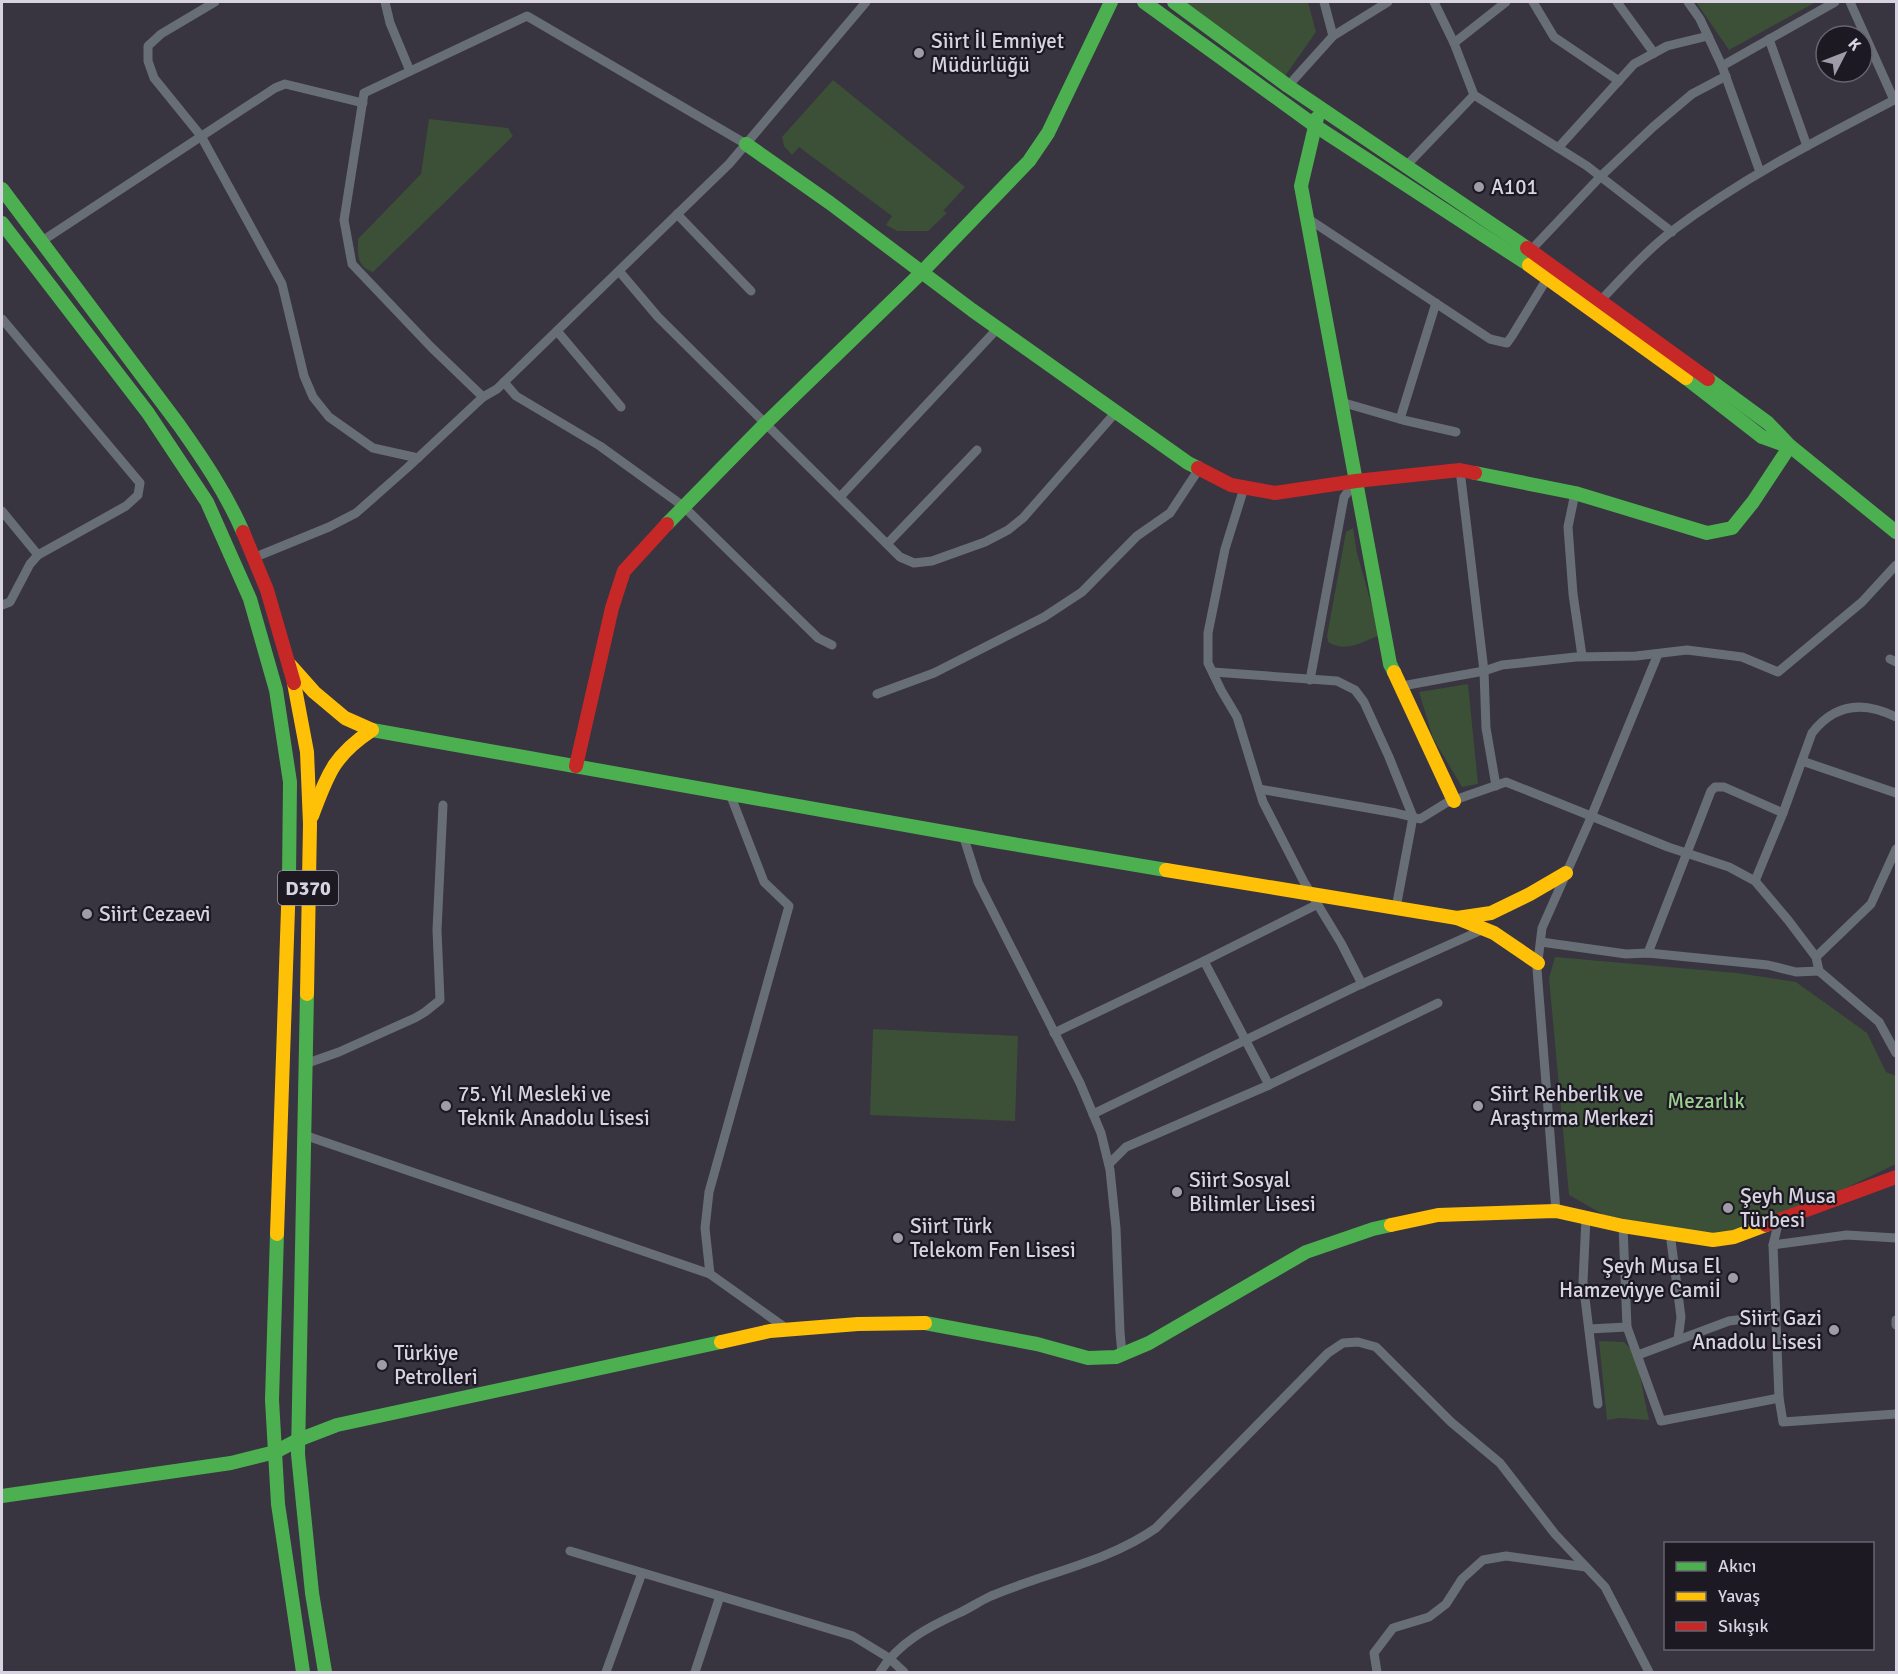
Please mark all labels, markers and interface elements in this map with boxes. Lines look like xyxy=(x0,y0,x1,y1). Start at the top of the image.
north arrow xyxy=(1814,24,1874,84)
place label: Siirt İl Emniyet Müdürlüğü xyxy=(931,28,1064,78)
text: K xyxy=(1844,34,1865,55)
marker: Siirt İl Emniyet Müdürlüğü xyxy=(912,46,926,60)
place label: A101 xyxy=(1491,174,1538,200)
marker: A101 xyxy=(1472,180,1486,194)
road number: D370 xyxy=(278,871,338,905)
place label: Siirt Cezaevi xyxy=(99,901,210,927)
marker: Siirt Cezaevi xyxy=(80,907,94,921)
place label: 75. Yıl Mesleki ve Teknik Anadolu Lisesi xyxy=(458,1081,650,1131)
place label: Siirt Rehberlik ve Araştırma Merkezi xyxy=(1490,1081,1654,1131)
park label: Mezarlık xyxy=(1667,1088,1745,1114)
marker: 75. Yıl Mesleki ve Teknik Anadolu Lisesi xyxy=(439,1099,453,1113)
marker: Siirt Rehberlik ve Araştırma Merkezi xyxy=(1471,1099,1485,1113)
place label: Siirt Sosyal Bilimler Lisesi xyxy=(1189,1167,1316,1217)
place label: Şeyh Musa Türbesi xyxy=(1740,1183,1836,1233)
marker: Siirt Sosyal Bilimler Lisesi xyxy=(1170,1185,1184,1199)
marker: Şeyh Musa Türbesi xyxy=(1721,1201,1735,1215)
place label: Siirt Türk Telekom Fen Lisesi xyxy=(910,1213,1076,1263)
marker: Siirt Türk Telekom Fen Lisesi xyxy=(891,1231,905,1245)
place label: Şeyh Musa El Hamzeviyye Camiİ xyxy=(1559,1253,1721,1303)
marker: Şeyh Musa El Hamzeviyye Camiİ xyxy=(1726,1271,1740,1285)
place label: Siirt Gazi Anadolu Lisesi xyxy=(1692,1305,1822,1355)
marker: Siirt Gazi Anadolu Lisesi xyxy=(1827,1323,1841,1337)
place label: Türkiye Petrolleri xyxy=(394,1340,478,1390)
marker: Türkiye Petrolleri xyxy=(375,1358,389,1372)
legend xyxy=(1664,1542,1874,1650)
text: Akıcı xyxy=(1718,1555,1756,1577)
text: Yavaş xyxy=(1718,1585,1760,1607)
text: Sıkışık xyxy=(1718,1615,1768,1637)

